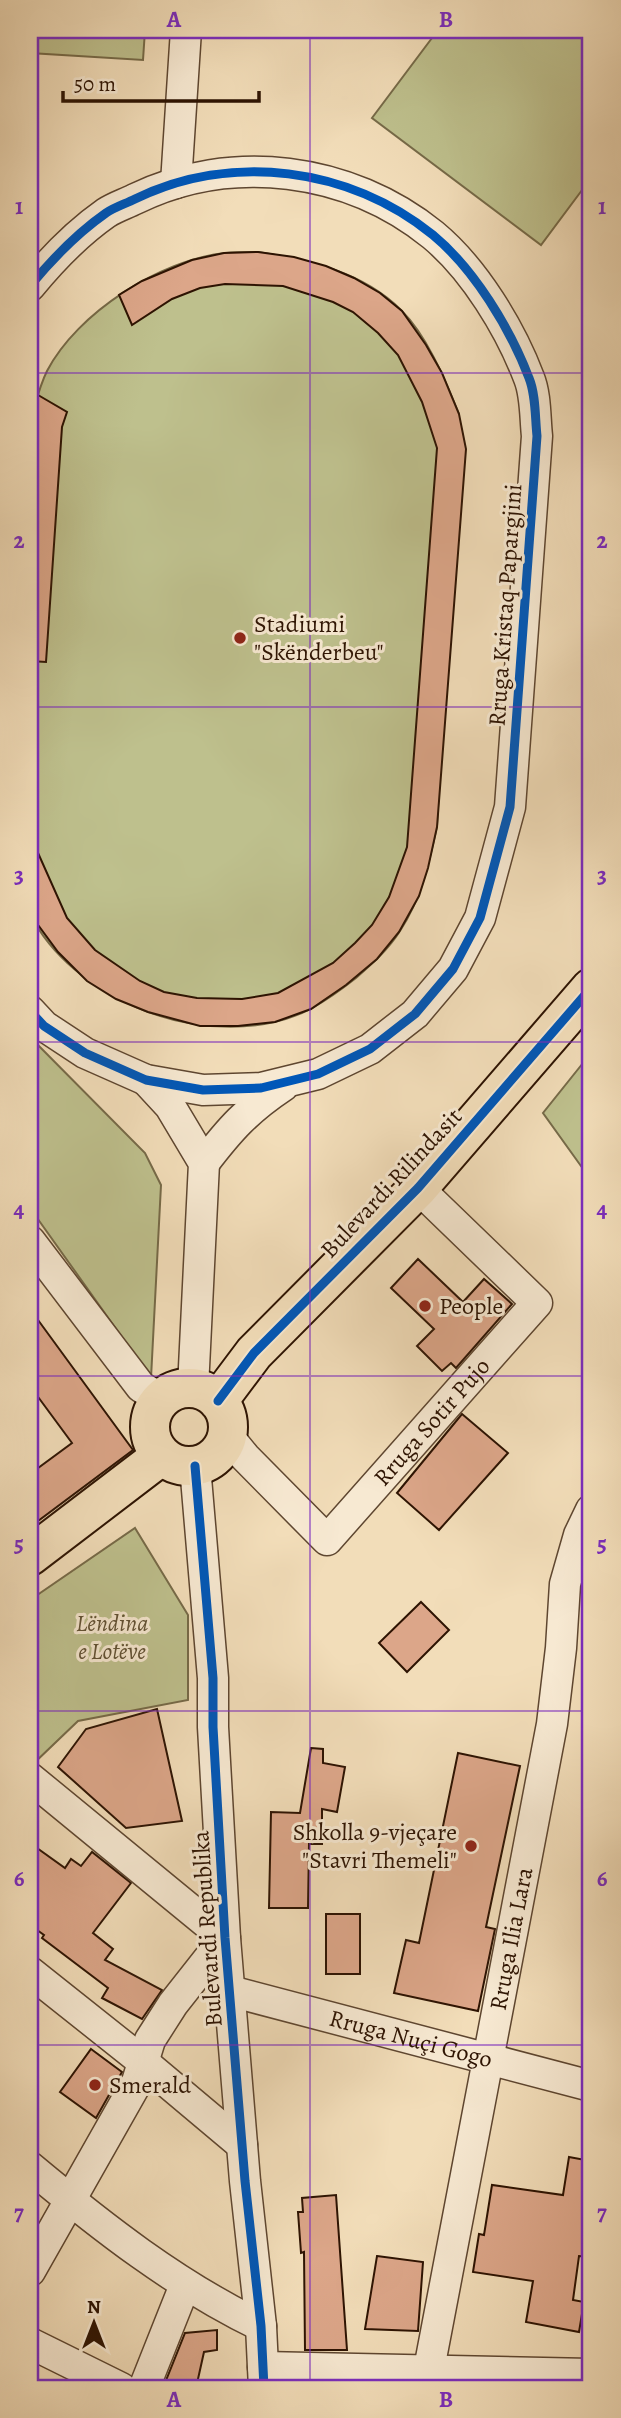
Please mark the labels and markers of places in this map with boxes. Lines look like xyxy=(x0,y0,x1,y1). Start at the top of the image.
place label: Stadiumi "Skënderbeu" xyxy=(254,608,384,668)
marker: Stadiumi "Skënderbeu" xyxy=(232,630,248,646)
place label: People xyxy=(439,1290,503,1322)
marker: People xyxy=(417,1298,433,1314)
place label: Shkolla 9-vjeçare "Stavri Themeli" xyxy=(293,1816,457,1876)
marker: Shkolla 9-vjeçare "Stavri Themeli" xyxy=(463,1838,479,1854)
place label: Smerald xyxy=(109,2069,191,2101)
marker: Smerald xyxy=(87,2077,103,2093)

